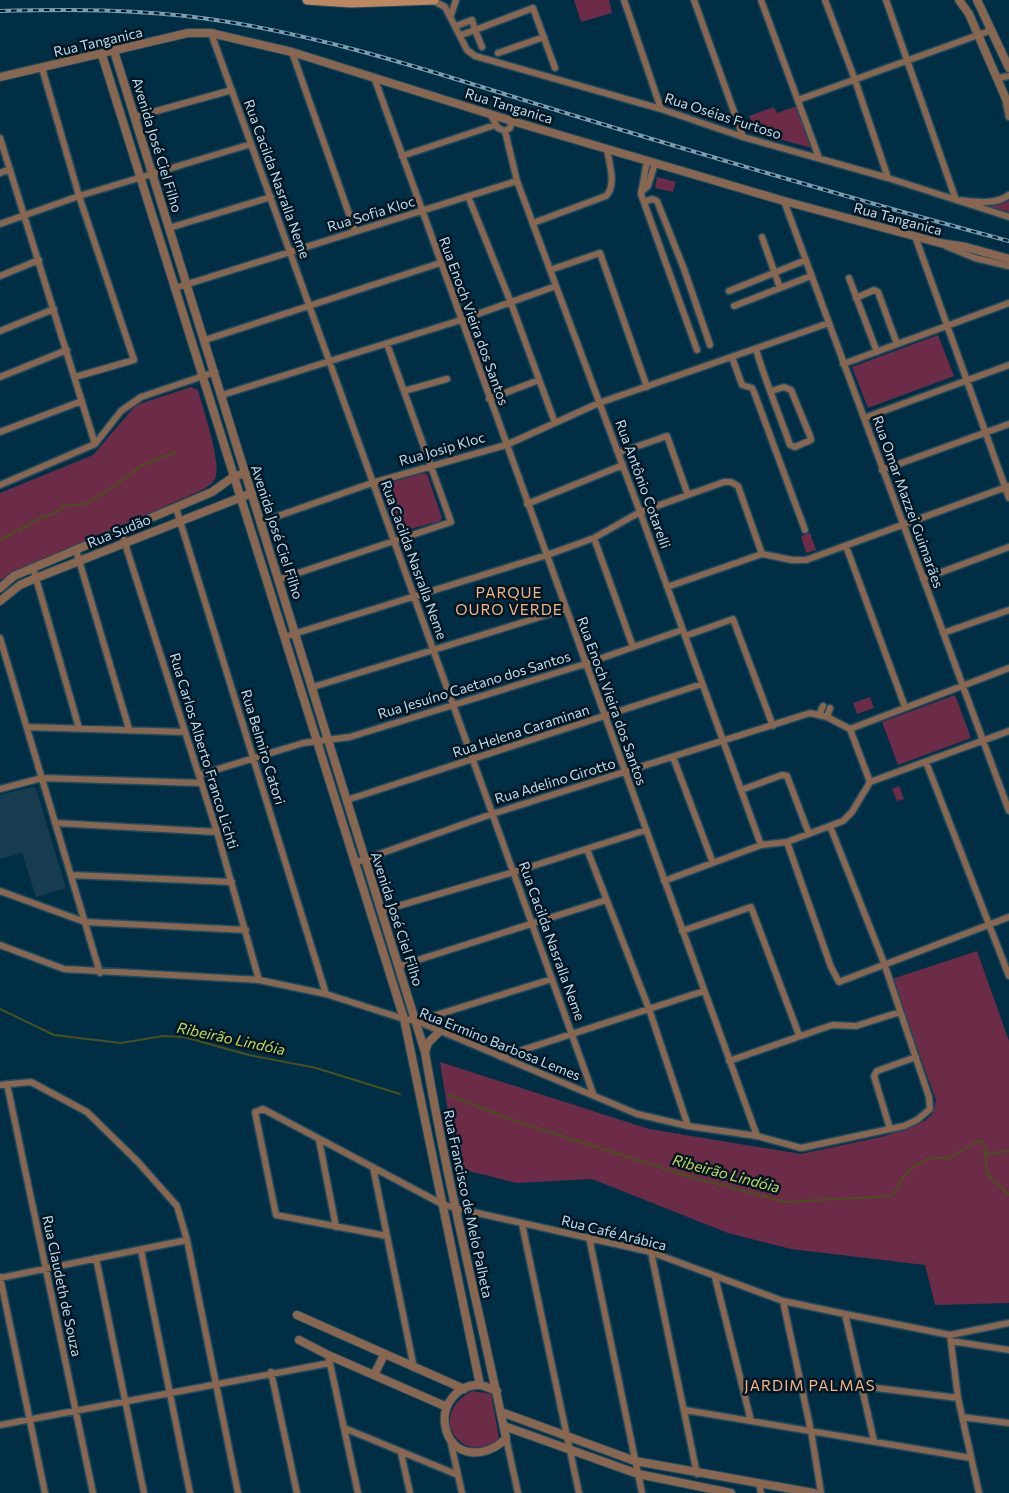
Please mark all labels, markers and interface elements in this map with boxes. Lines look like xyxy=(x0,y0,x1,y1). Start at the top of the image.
street label: Rua Tanganica xyxy=(52,23,144,60)
street label: Avenida José Ciel Filho xyxy=(129,75,186,214)
street label: Rua Tanganica xyxy=(463,84,555,127)
street label: Rua Oséias Furtoso xyxy=(662,89,784,142)
street label: Rua Cacilda Nasralla Neme xyxy=(241,97,314,261)
street label: Rua Sofia Kloc xyxy=(325,192,417,235)
street label: Rua Tanganica xyxy=(852,199,944,238)
street label: Rua Enoch Vieira dos Santos xyxy=(436,234,513,407)
street label: Rua Omar Mazzei Guimarães xyxy=(869,413,948,590)
street label: Rua Antônio Cotarelli xyxy=(612,417,675,551)
street label: Rua Josip Kloc xyxy=(397,428,487,469)
street label: Avenida José Ciel Filho xyxy=(248,463,307,601)
street label: Rua Cacilda Nasralla Neme xyxy=(378,478,451,642)
street label: Rua Sudão xyxy=(85,510,153,551)
district label: PARQUE OURO VERDE xyxy=(455,583,563,618)
street label: Rua Enoch Vieira dos Santos xyxy=(574,614,651,787)
street label: Rua Jesuíno Caetano dos Santos xyxy=(375,647,572,722)
street label: Rua Carlos Alberto Franco Lichti xyxy=(167,651,242,851)
street label: Rua Belmiro Catori xyxy=(238,687,289,806)
street label: Rua Helena Caraminan xyxy=(450,700,591,761)
street label: Rua Adelino Girotto xyxy=(492,754,617,807)
street label: Avenida José Ciel Filho xyxy=(368,850,427,988)
street label: Rua Cacilda Nasralla Neme xyxy=(516,859,589,1023)
street label: Rua Ermino Barbosa Lemes xyxy=(417,1003,583,1084)
water label: Ribeirão Lindóia xyxy=(175,1018,287,1058)
street label: Rua Francisco de Melo Palheta xyxy=(440,1108,497,1300)
water label: Ribeirão Lindóia xyxy=(671,1150,782,1196)
street label: Rua Café Arábica xyxy=(560,1211,668,1254)
street label: Rua Claudeth de Souza xyxy=(39,1214,86,1358)
district label: JARDIM PALMAS xyxy=(744,1376,876,1394)

